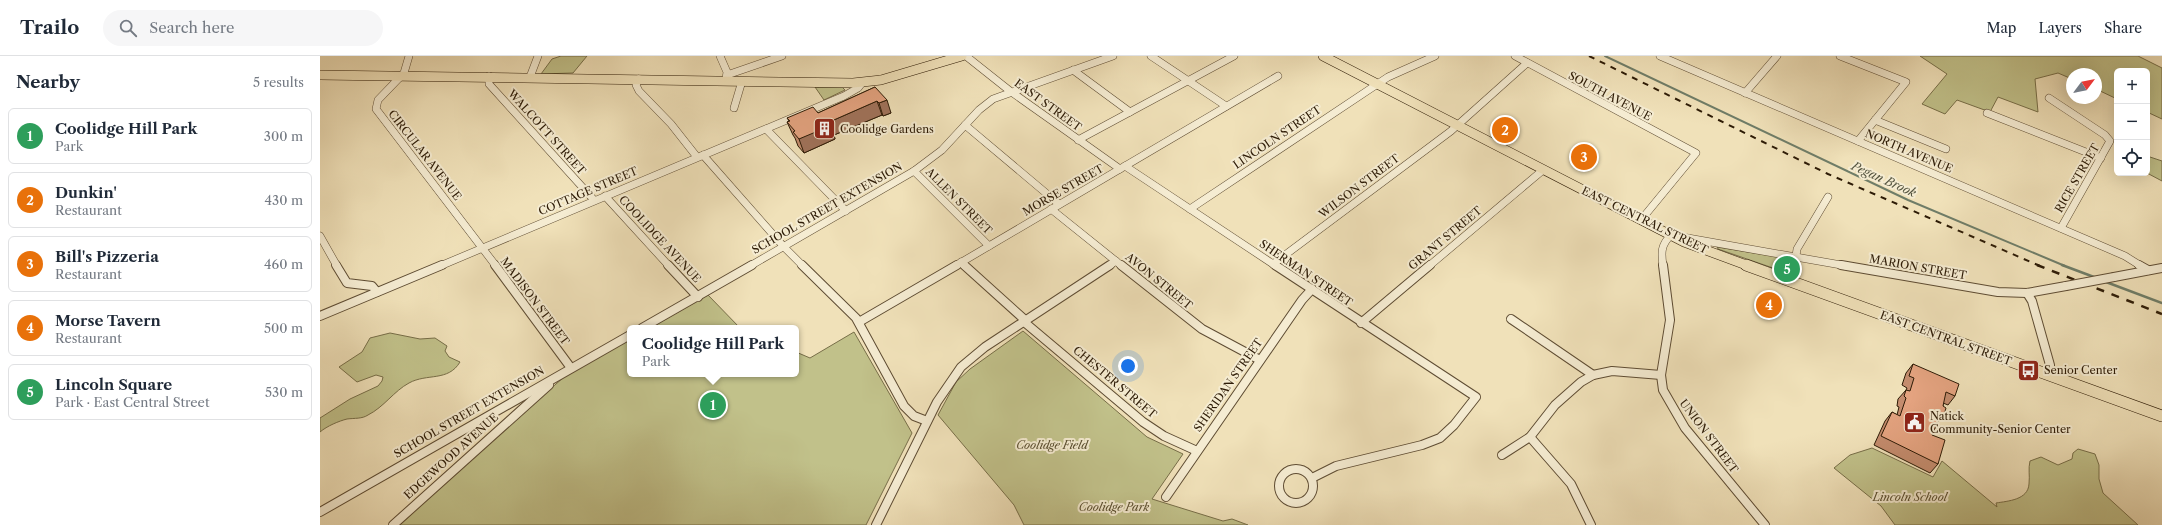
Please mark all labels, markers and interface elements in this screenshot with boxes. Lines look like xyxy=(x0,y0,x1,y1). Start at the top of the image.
search box xyxy=(103,10,383,46)
text: Trailo xyxy=(20,16,79,39)
icon: search xyxy=(117,17,139,39)
text: Search here xyxy=(149,18,234,37)
text: Map xyxy=(1986,19,2016,37)
text: Layers xyxy=(2038,19,2082,37)
text: Share xyxy=(2104,19,2142,37)
street label: SOUTH AVENUE xyxy=(1566,68,1654,124)
north arrow xyxy=(2066,68,2102,104)
map controls xyxy=(2114,68,2150,176)
button: + xyxy=(2114,68,2150,104)
text: Nearby xyxy=(16,72,80,92)
text: 5 results xyxy=(253,74,304,90)
street label: EAST STREET xyxy=(1012,76,1085,134)
street label: WALCOTT STREET xyxy=(504,86,589,178)
street label: LINCOLN STREET xyxy=(1230,102,1324,172)
button: − xyxy=(2114,104,2150,140)
street label: CIRCULAR AVENUE xyxy=(385,107,465,203)
pin: 2 xyxy=(1492,115,1518,145)
building icon: Coolidge Gardens xyxy=(811,116,837,142)
text: Coolidge Hill Park xyxy=(55,119,197,138)
place label: Coolidge Gardens xyxy=(840,122,934,136)
street label: NORTH AVENUE xyxy=(1863,126,1955,176)
text: 1 xyxy=(27,128,33,144)
text: 300 m xyxy=(264,128,303,144)
text: Park xyxy=(55,138,83,154)
street label: RICE STREET xyxy=(2052,140,2103,215)
button: locate xyxy=(2114,140,2150,176)
pin: 3 xyxy=(1571,142,1597,172)
street label: WILSON STREET xyxy=(1315,151,1403,221)
water label: Pegan Brook xyxy=(1848,158,1919,200)
street label: SCHOOL STREET EXTENSION xyxy=(749,159,905,257)
street label: MORSE STREET xyxy=(1020,161,1107,219)
street label: COTTAGE STREET xyxy=(536,163,641,218)
street label: ALLEN STREET xyxy=(922,164,996,238)
text: Dunkin' xyxy=(55,183,117,202)
street label: EAST CENTRAL STREET xyxy=(1580,183,1711,257)
text: 2 xyxy=(26,192,34,208)
text: 430 m xyxy=(265,192,303,208)
street label: COOLIDGE AVENUE xyxy=(616,193,704,286)
text: Restaurant xyxy=(55,202,122,218)
street label: GRANT STREET xyxy=(1406,203,1485,273)
street label: SHERMAN STREET xyxy=(1257,237,1356,310)
text: Bill's Pizzeria xyxy=(55,247,159,266)
street label: AVON STREET xyxy=(1122,249,1196,313)
street label: MARION STREET xyxy=(1868,252,1969,283)
street label: MADISON STREET xyxy=(497,254,573,348)
pin: 5 xyxy=(1774,254,1800,284)
text: 3 xyxy=(26,256,34,272)
text: 460 m xyxy=(264,256,303,272)
text: Restaurant xyxy=(55,266,122,282)
pin: 4 xyxy=(1756,290,1782,320)
street label: EAST CENTRAL STREET xyxy=(1878,308,2014,369)
text: Morse Tavern xyxy=(55,311,161,330)
text: 4 xyxy=(26,320,34,336)
text: 500 m xyxy=(264,320,303,336)
popup xyxy=(627,325,799,377)
text: Restaurant xyxy=(55,330,122,346)
text: Coolidge Hill Park xyxy=(642,334,784,353)
street label: SHERIDAN STREET xyxy=(1190,335,1266,434)
street label: CHESTER STREET xyxy=(1070,343,1160,421)
text: Park xyxy=(642,353,670,369)
your location xyxy=(1118,356,1138,376)
bus stop icon: Senior Center xyxy=(2016,357,2042,383)
street label: SCHOOL STREET EXTENSION xyxy=(391,363,547,461)
place label: Senior Center xyxy=(2044,363,2118,377)
text: Lincoln Square xyxy=(55,375,172,394)
text: 5 xyxy=(26,384,34,400)
text: 530 m xyxy=(265,384,303,400)
pin: 1 xyxy=(700,390,726,420)
text: Park · East Central Street xyxy=(55,394,210,410)
street label: UNION STREET xyxy=(1677,396,1742,476)
public building icon: Natick Community-Senior Center xyxy=(1902,409,1928,435)
place label: Natick Community-Senior Center xyxy=(1930,409,2071,436)
street label: EDGEWOOD AVENUE xyxy=(401,410,501,502)
park label: Coolidge Field xyxy=(1016,438,1089,452)
park label: Lincoln School xyxy=(1872,490,1949,504)
park label: Coolidge Park xyxy=(1079,500,1149,514)

